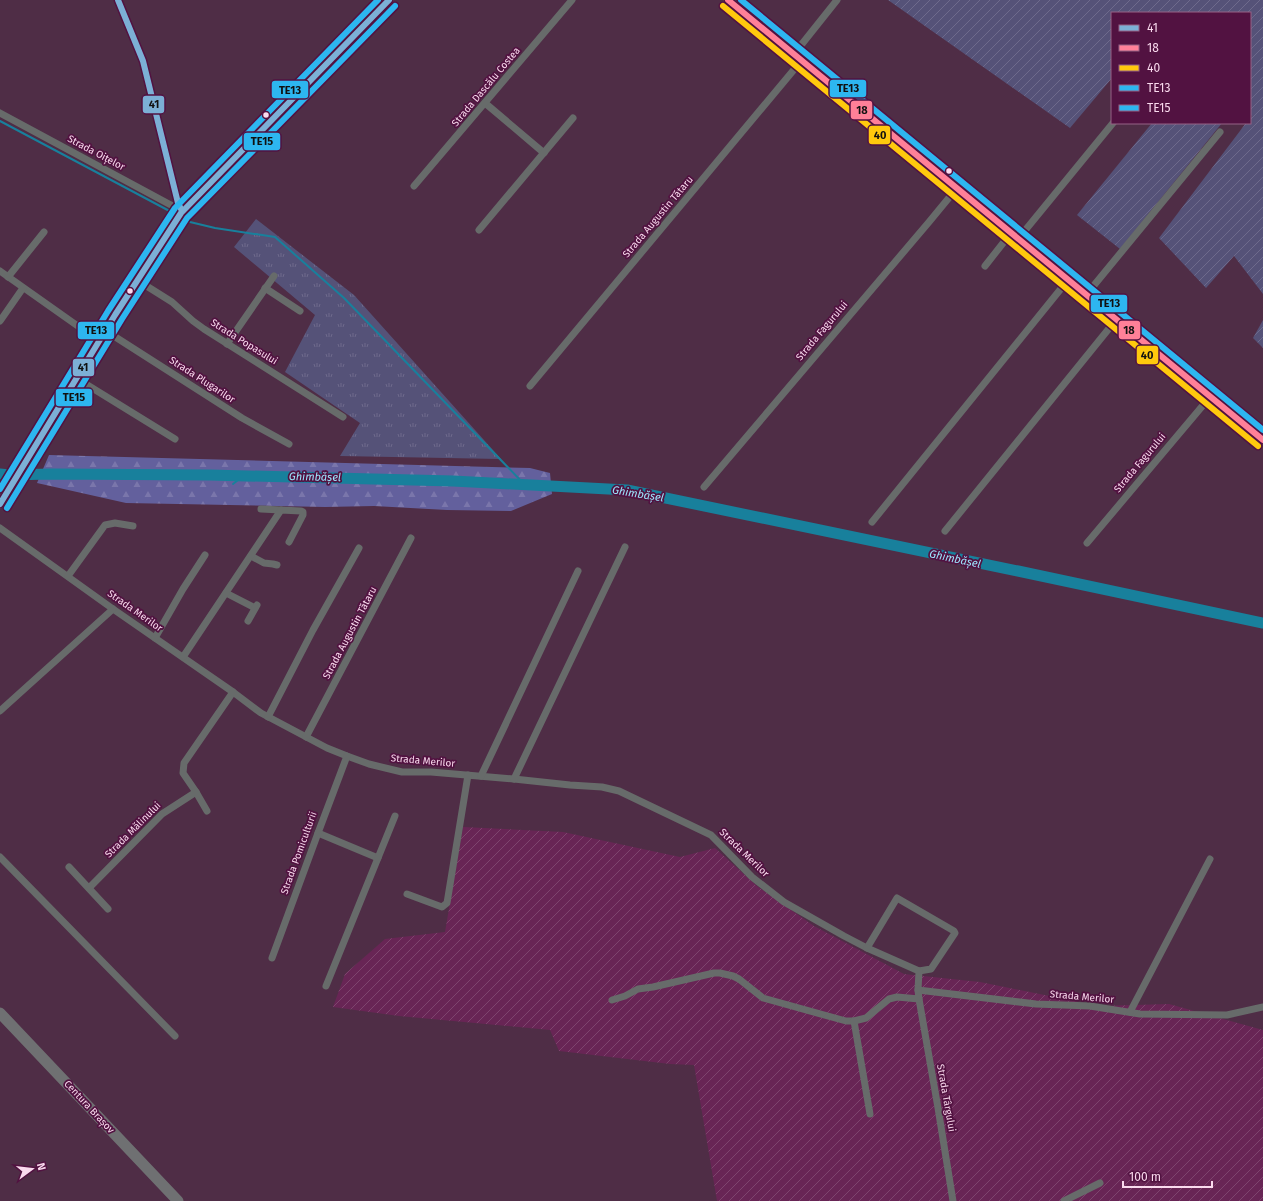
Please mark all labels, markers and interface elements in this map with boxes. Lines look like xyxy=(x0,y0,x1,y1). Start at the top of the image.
legend xyxy=(1111,12,1251,124)
text: 41 xyxy=(1147,21,1158,35)
text: 18 xyxy=(1147,41,1159,55)
street label: Strada Dascălu Costea xyxy=(449,45,523,129)
text: 40 xyxy=(1147,61,1160,75)
line badge: TE13 xyxy=(829,79,867,98)
line badge: TE13 xyxy=(271,80,309,99)
text: TE13 xyxy=(1147,81,1171,95)
text: TE13 xyxy=(837,82,859,95)
text: TE13 xyxy=(279,84,301,97)
line badge: 41 xyxy=(142,95,165,114)
text: 41 xyxy=(149,98,159,111)
line badge: 18 xyxy=(850,100,873,120)
text: TE15 xyxy=(1147,101,1171,115)
text: 18 xyxy=(856,104,868,117)
unlabelled marker xyxy=(261,110,271,120)
line badge: 40 xyxy=(868,125,891,145)
text: 40 xyxy=(874,129,887,142)
line badge: TE15 xyxy=(243,132,281,151)
street label: Strada Oițelor xyxy=(65,133,127,173)
text: TE15 xyxy=(251,135,273,148)
unlabelled marker xyxy=(944,166,954,176)
street label: Strada Augustin Tătaru xyxy=(620,174,696,260)
unlabelled marker xyxy=(125,286,135,296)
line badge: TE13 xyxy=(1090,294,1128,313)
text: TE13 xyxy=(1098,297,1120,310)
street label: Strada Fagurului xyxy=(794,299,850,363)
street label: Strada Popasului xyxy=(208,317,280,367)
line badge: 18 xyxy=(1118,320,1141,340)
line badge: TE13 xyxy=(77,321,115,340)
text: TE13 xyxy=(85,324,107,337)
text: 18 xyxy=(1123,324,1135,337)
line badge: 40 xyxy=(1136,345,1159,365)
text: 40 xyxy=(1141,349,1154,362)
street label: Strada Plugarilor xyxy=(167,354,237,406)
line badge: 41 xyxy=(72,358,95,377)
text: 41 xyxy=(78,361,88,374)
line badge: TE15 xyxy=(55,388,93,407)
text: TE15 xyxy=(63,391,85,404)
street label: Strada Fagurului xyxy=(1112,431,1168,495)
water label: Ghimbășel xyxy=(289,470,341,484)
water label: Ghimbășel xyxy=(611,483,665,505)
water label: Ghimbășel xyxy=(928,547,982,571)
street label: Strada Augustin Tătaru xyxy=(321,585,379,681)
street label: Strada Merilor xyxy=(105,588,165,635)
street label: Strada Merilor xyxy=(390,752,456,770)
street label: Strada Mălinului xyxy=(103,799,164,860)
street label: Strada Pomiculturii xyxy=(278,810,320,896)
street label: Strada Merilor xyxy=(717,826,771,880)
street label: Strada Merilor xyxy=(1049,988,1115,1006)
street label: Strada Târgului xyxy=(934,1063,958,1133)
street label: Centura Brașov xyxy=(61,1078,117,1136)
north arrow xyxy=(12,1149,52,1189)
text: N xyxy=(34,1161,48,1172)
scale bar xyxy=(1123,1163,1212,1189)
text: 100 m xyxy=(1129,1170,1161,1184)

